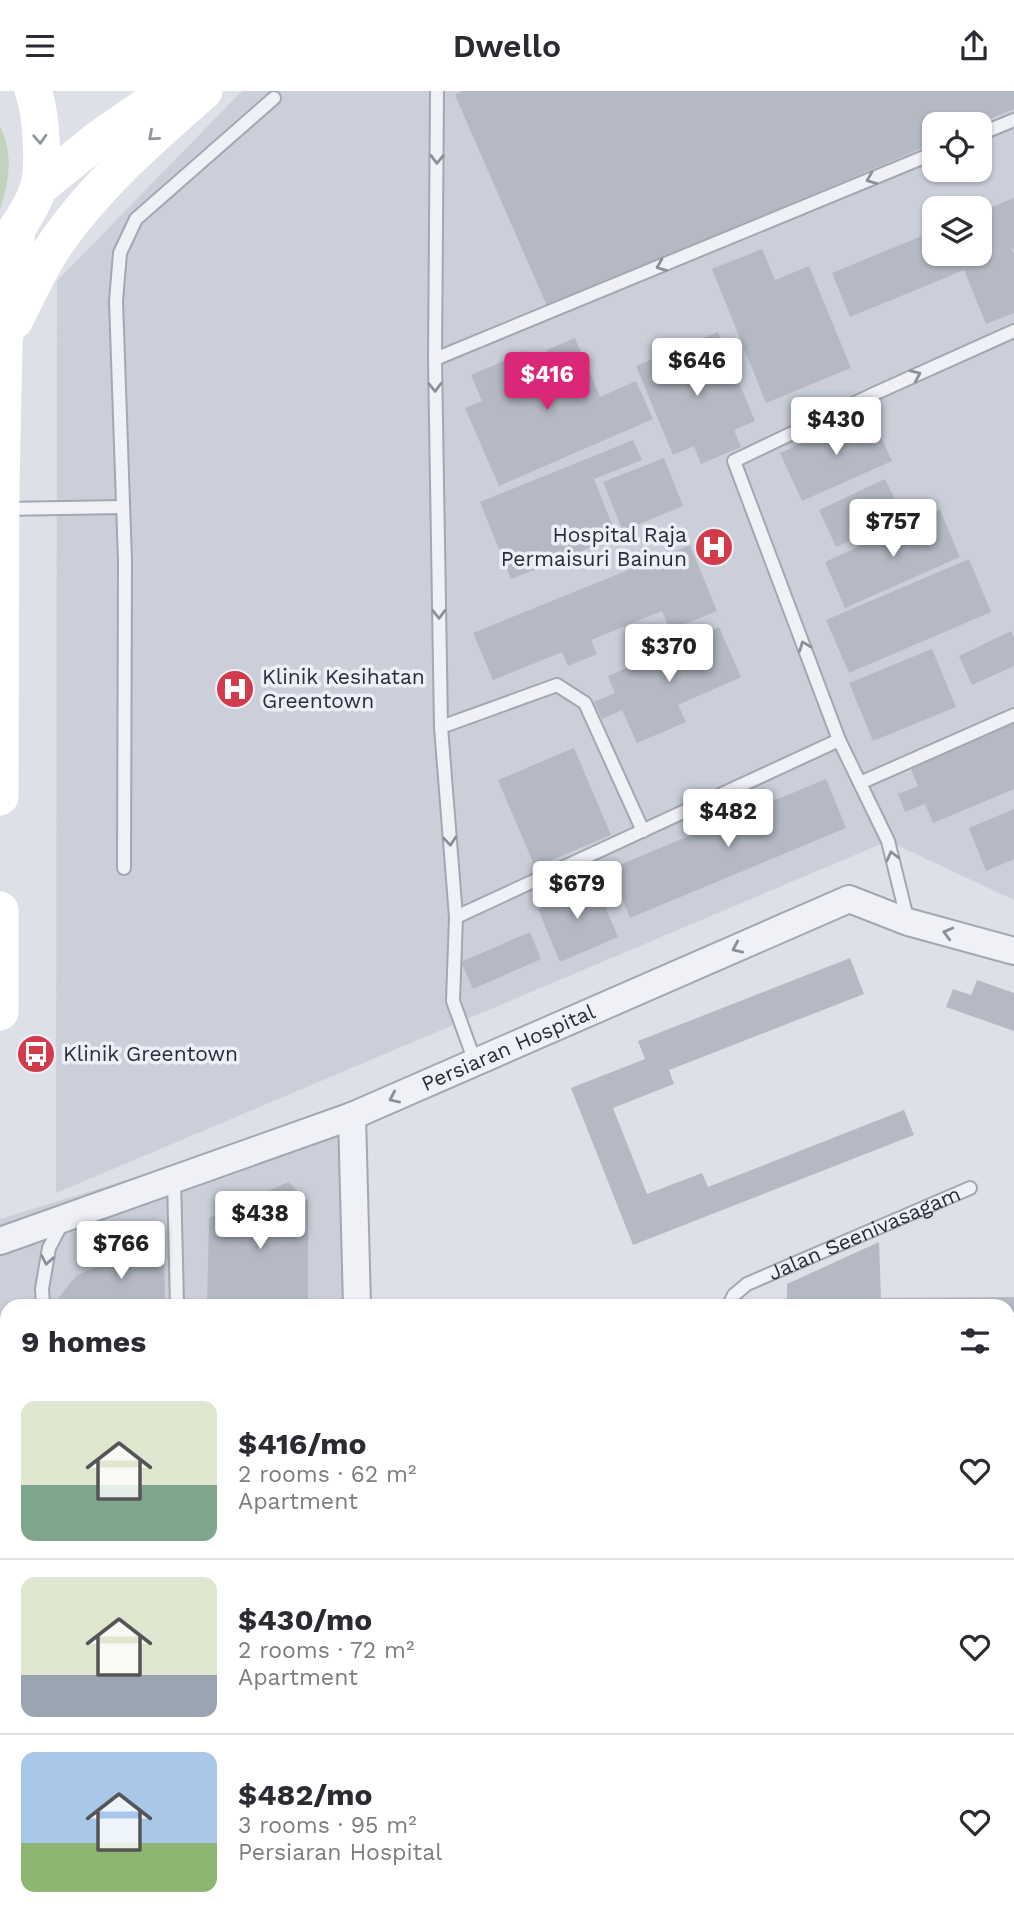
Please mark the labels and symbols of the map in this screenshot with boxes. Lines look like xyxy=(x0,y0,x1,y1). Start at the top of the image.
one-way arrow xyxy=(148,128,161,140)
one-way arrow xyxy=(33,134,48,145)
one-way arrow xyxy=(429,154,445,165)
one-way arrow xyxy=(866,171,879,185)
one-way arrow xyxy=(656,258,668,272)
pin: $646 xyxy=(656,338,738,398)
pin: $416 xyxy=(506,353,588,412)
one-way arrow xyxy=(909,369,921,383)
one-way arrow xyxy=(427,382,443,392)
pin: $430 xyxy=(795,397,877,457)
pin: $757 xyxy=(852,499,934,559)
place label: Hospital Raja Permaisuri Bainun xyxy=(501,522,687,571)
hospital icon: Hospital Raja Permaisuri Bainun xyxy=(693,526,735,568)
one-way arrow xyxy=(431,609,447,620)
pin: $370 xyxy=(628,625,710,684)
one-way arrow xyxy=(798,641,812,653)
place label: Klinik Kesihatan Greentown xyxy=(262,664,425,713)
hospital icon: Klinik Kesihatan Greentown xyxy=(214,668,256,710)
pin: $482 xyxy=(687,789,769,849)
one-way arrow xyxy=(442,836,457,847)
one-way arrow xyxy=(886,850,900,862)
pin: $679 xyxy=(536,861,618,921)
one-way arrow xyxy=(942,927,954,941)
one-way arrow xyxy=(732,940,744,954)
street label: Persiaran Hospital xyxy=(417,998,599,1096)
bus stop icon: Klinik Greentown xyxy=(15,1033,57,1075)
place label: Klinik Greentown xyxy=(63,1041,238,1066)
one-way arrow xyxy=(388,1090,401,1104)
street label: Jalan Seenivasagam xyxy=(764,1181,964,1285)
pin: $438 xyxy=(219,1191,301,1251)
pin: $766 xyxy=(80,1221,162,1281)
one-way arrow xyxy=(40,1254,55,1266)

